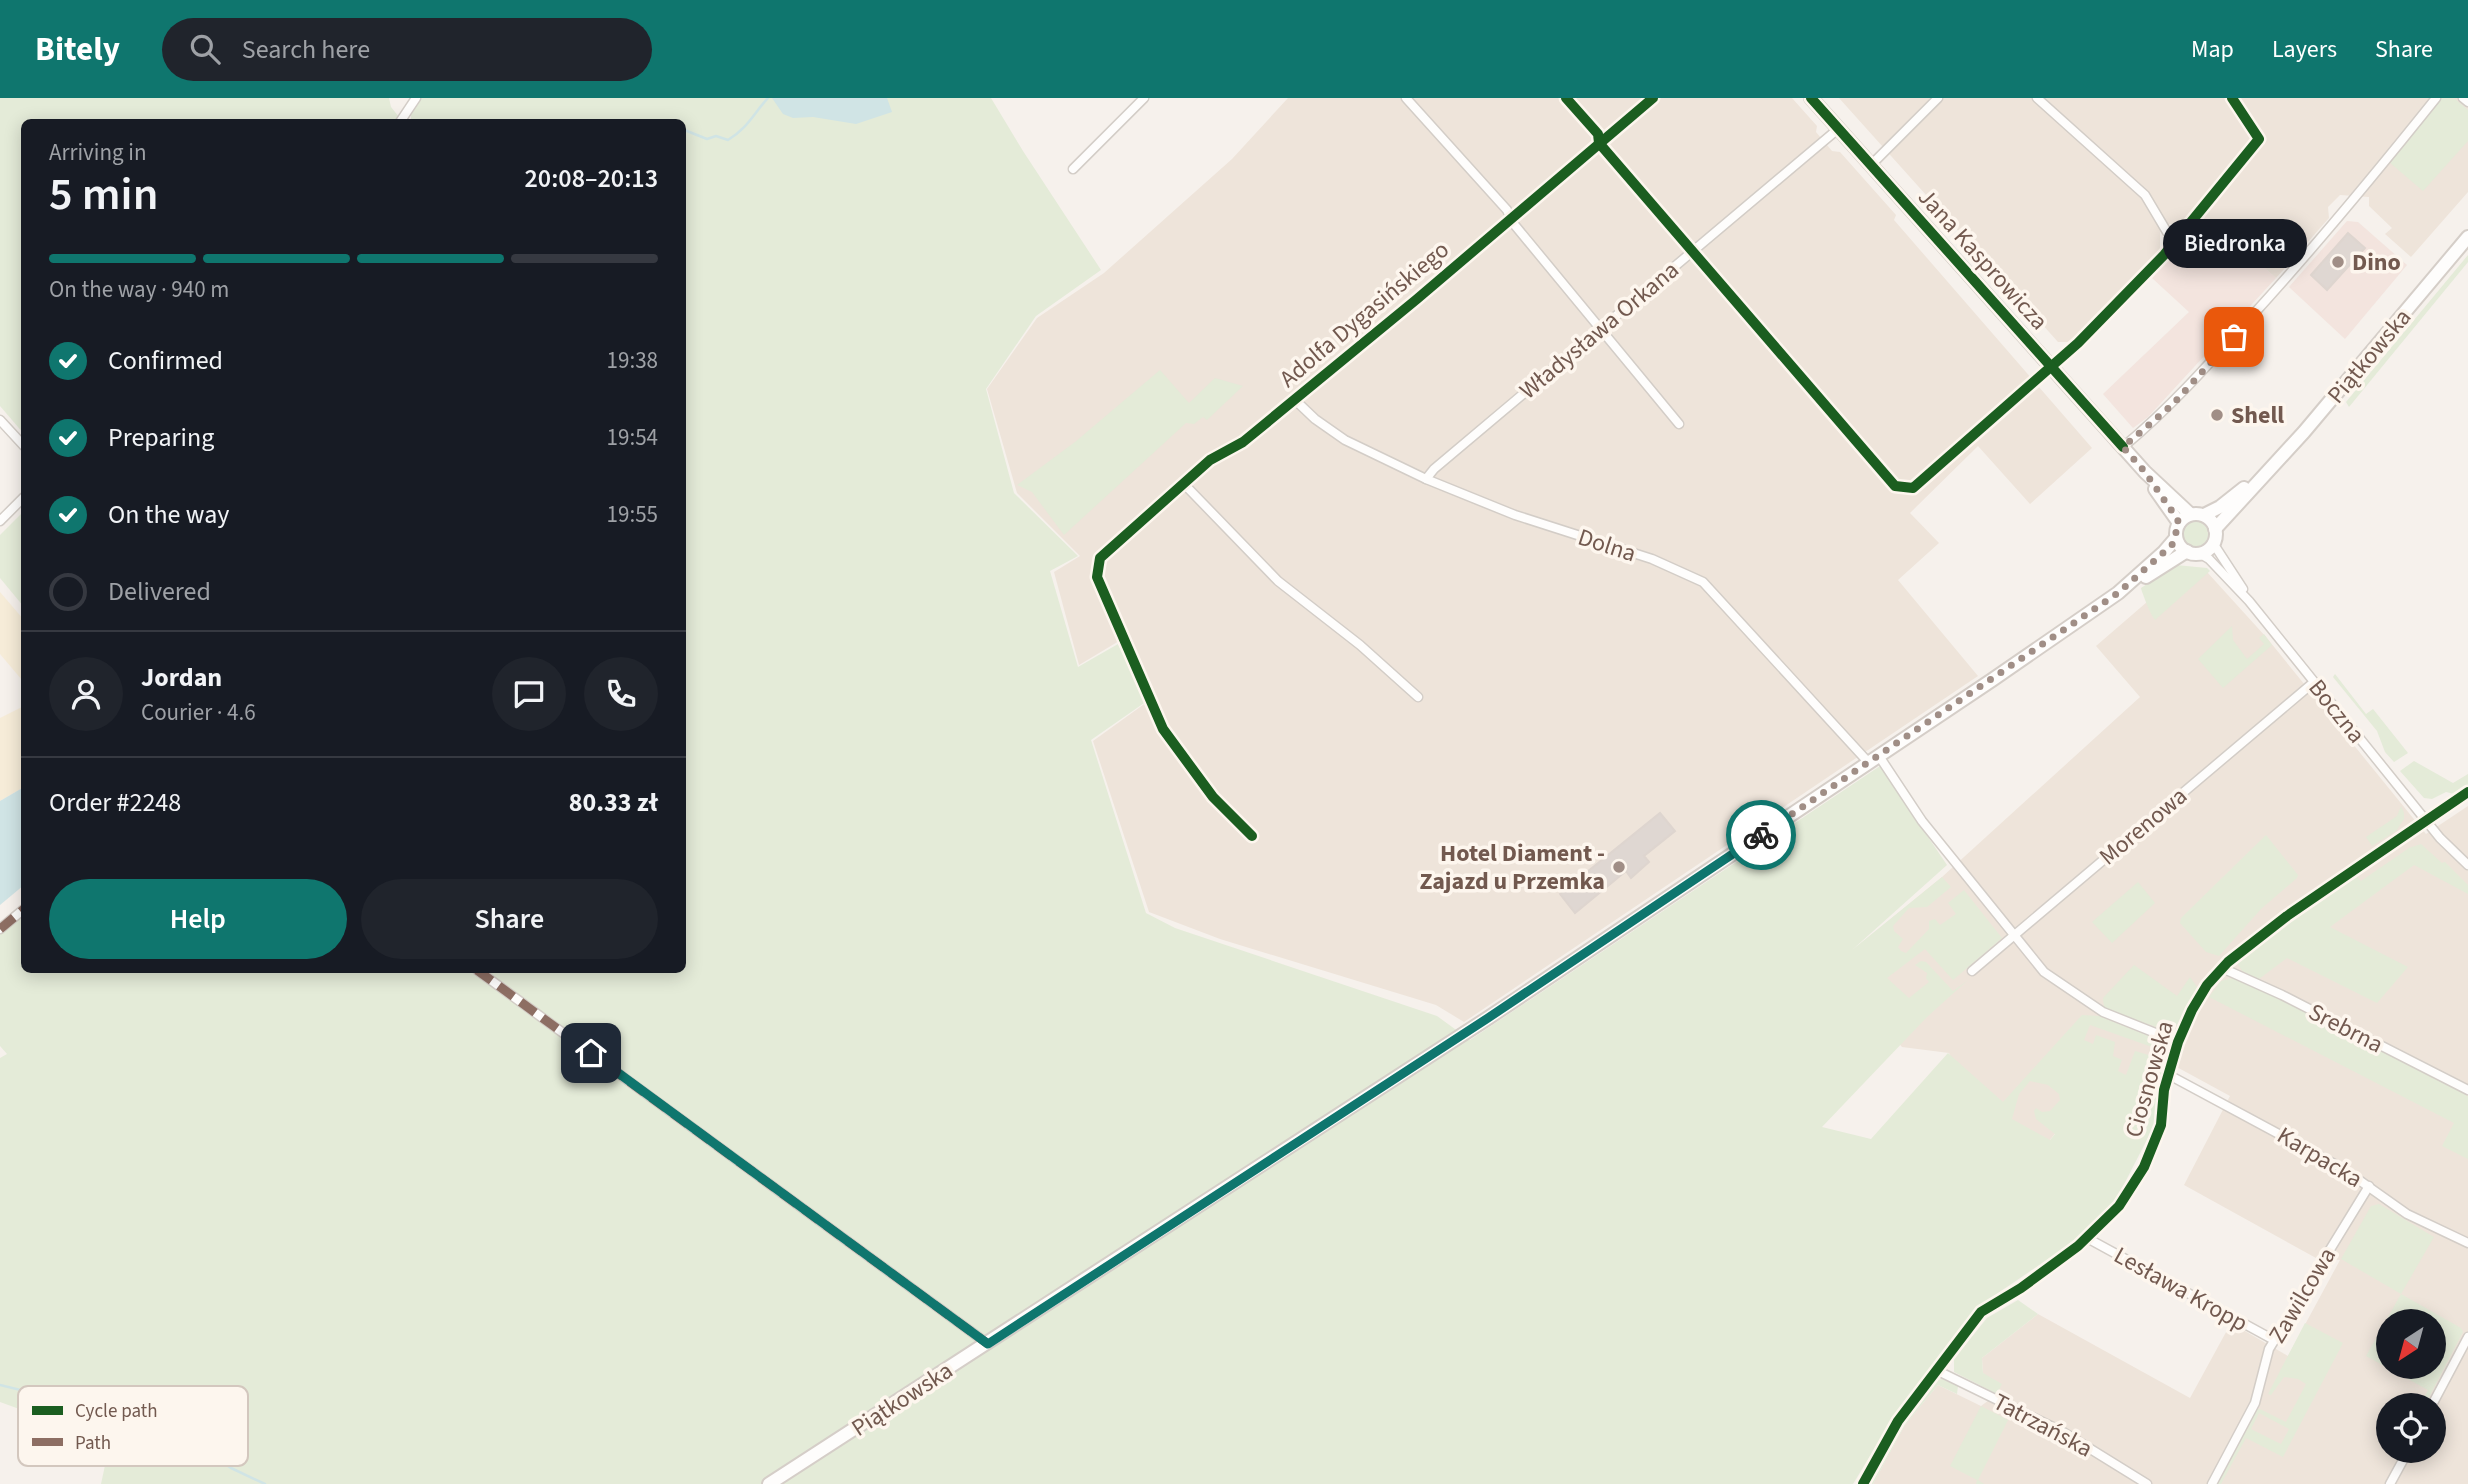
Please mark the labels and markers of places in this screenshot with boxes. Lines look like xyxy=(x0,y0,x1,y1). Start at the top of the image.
callout: Biedronka xyxy=(2162,218,2306,267)
place label: Dino xyxy=(2352,245,2401,280)
marker: Dino xyxy=(2330,254,2346,270)
pin xyxy=(2204,307,2264,367)
place label: Shell xyxy=(2231,398,2284,433)
marker: Shell xyxy=(2209,407,2225,423)
place label: Hotel Diament - Zajazd u Przemka xyxy=(1420,836,1605,899)
marker: Hotel Diament - Zajazd u Przemka xyxy=(1611,859,1627,875)
pin xyxy=(561,1023,621,1083)

